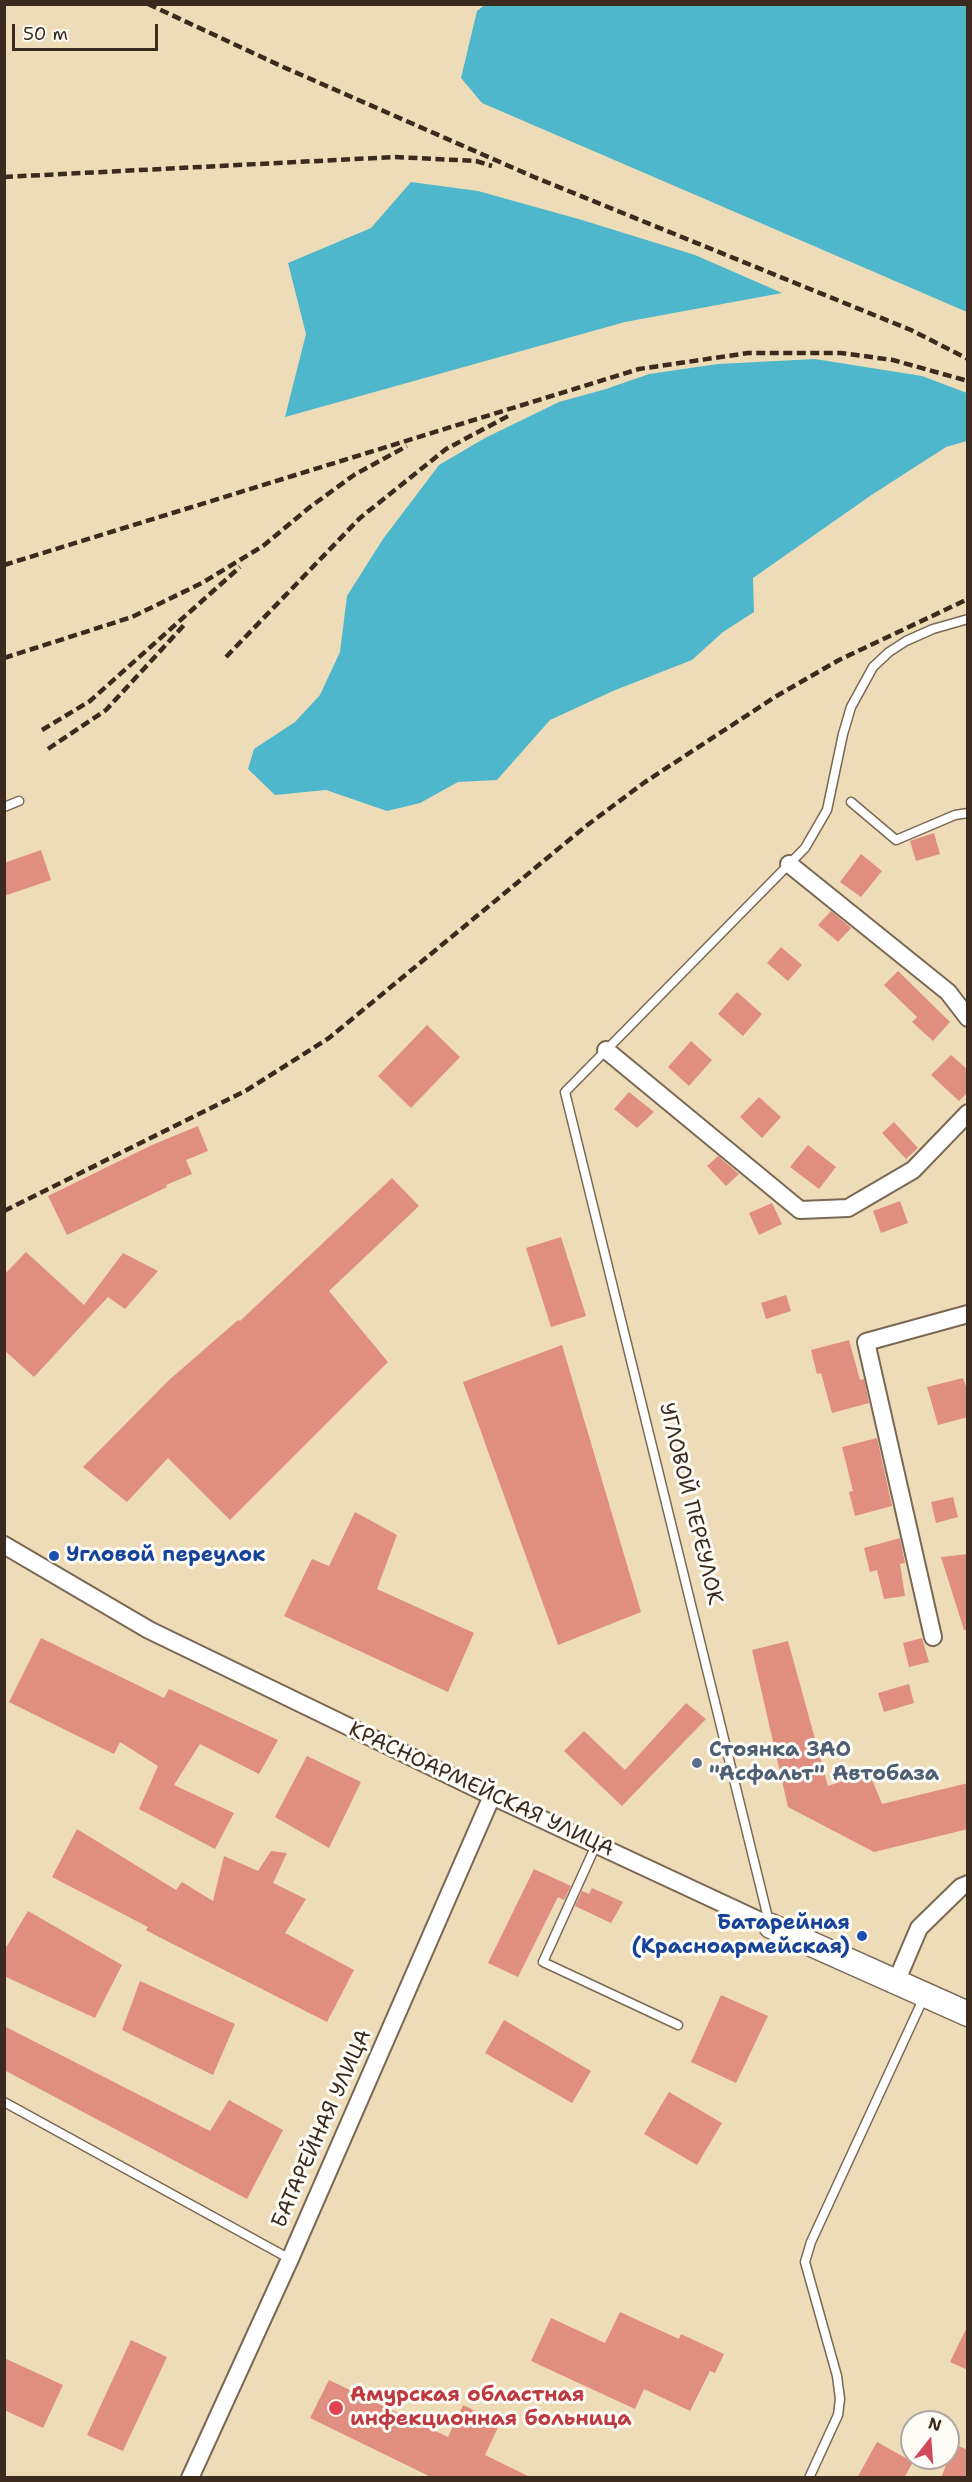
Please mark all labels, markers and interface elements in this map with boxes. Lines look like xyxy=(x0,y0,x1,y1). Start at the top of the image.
scale bar xyxy=(15,12,160,50)
text: 50 m xyxy=(23,22,68,46)
street label: УГЛОВОЙ ПЕРЕУЛОК xyxy=(653,1400,727,1608)
place label: Угловой переулок xyxy=(66,1543,265,1569)
marker: Угловой переулок xyxy=(47,1549,61,1563)
street label: КРАСНОАРМЕЙСКАЯ УЛИЦА xyxy=(344,1717,618,1863)
place label: Стоянка ЗАО "Асфальт" Автобаза xyxy=(709,1738,939,1788)
marker: Стоянка ЗАО "Асфальт" Автобаза xyxy=(690,1756,704,1770)
place label: Батарейная (Красноармейская) xyxy=(632,1911,850,1961)
marker: Батарейная (Красноармейская) xyxy=(855,1929,869,1943)
street label: БАТАРЕЙНАЯ УЛИЦА xyxy=(267,2026,377,2232)
place label: Амурская областная инфекционная больница xyxy=(350,2383,632,2433)
marker: Амурская областная инфекционная больница xyxy=(327,2399,345,2417)
north arrow xyxy=(900,2410,960,2470)
text: N xyxy=(926,2412,944,2436)

